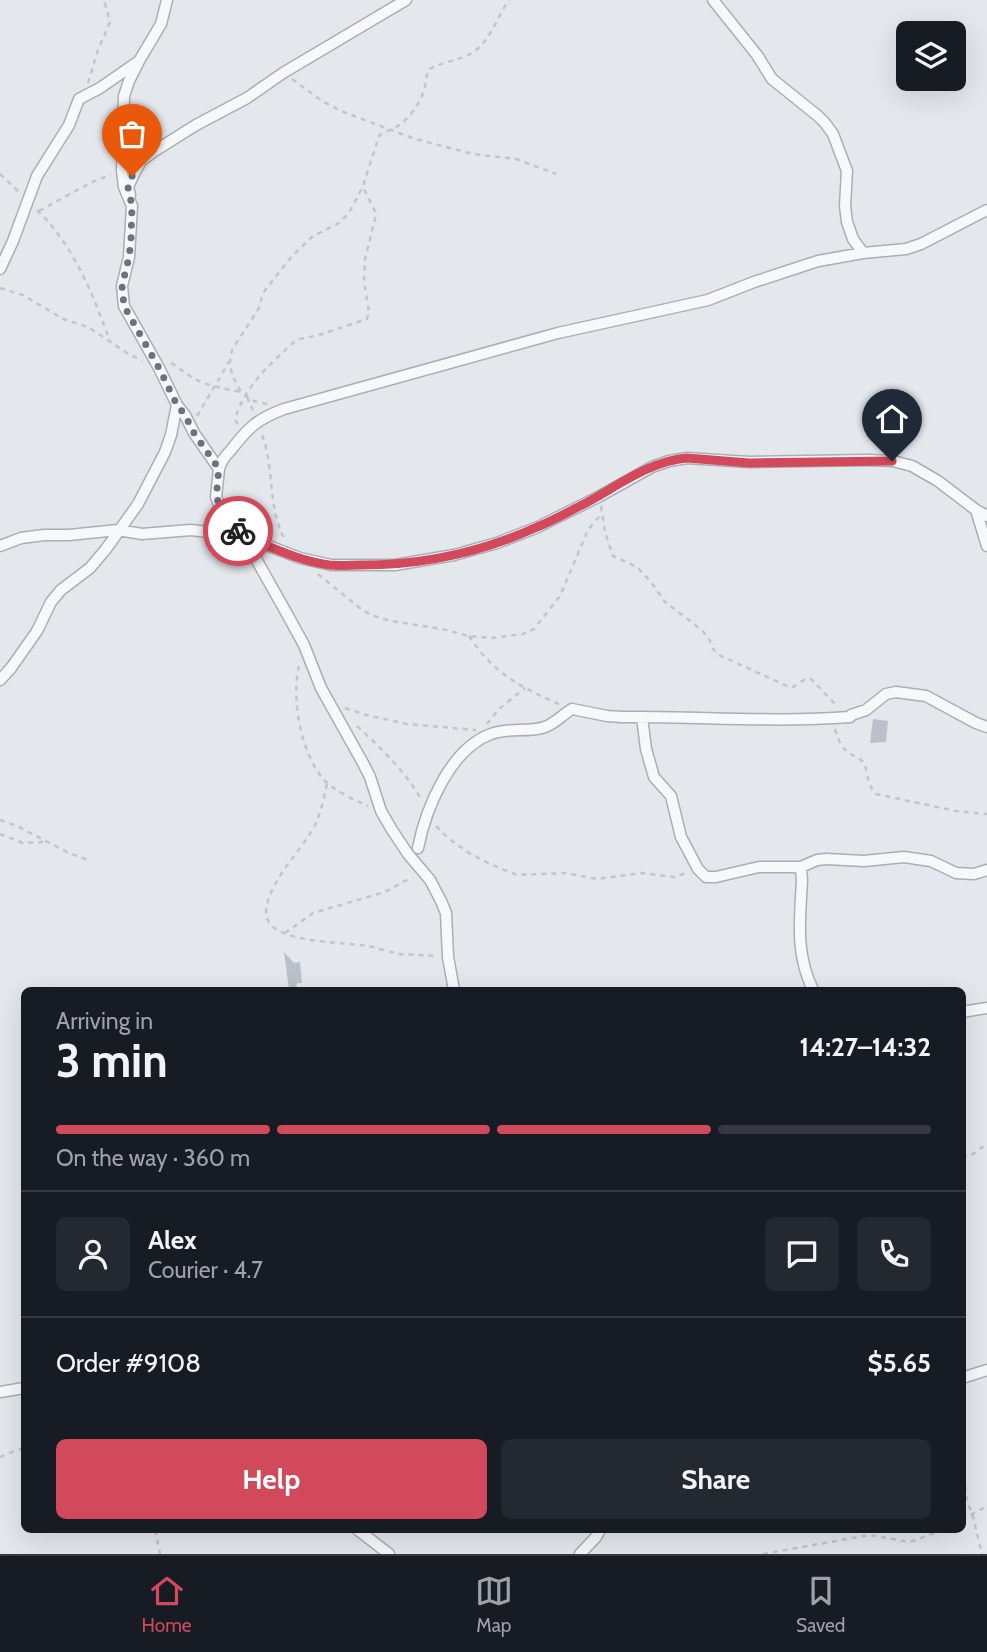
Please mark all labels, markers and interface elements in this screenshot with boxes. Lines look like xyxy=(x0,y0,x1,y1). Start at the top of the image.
map controls xyxy=(896,21,966,91)
button: layers xyxy=(896,21,966,91)
pin xyxy=(102,104,162,176)
icon: bag xyxy=(113,115,151,153)
pin xyxy=(862,389,922,461)
icon: home xyxy=(873,400,911,438)
courier xyxy=(203,496,273,566)
icon: bike xyxy=(219,512,257,550)
text: Arriving in xyxy=(56,1007,153,1035)
text: 14:27–14:32 xyxy=(800,1031,931,1063)
text: 3 min xyxy=(56,1033,168,1089)
text: On the way · 360 m xyxy=(56,1144,250,1172)
button: person xyxy=(56,1217,130,1291)
button: chat xyxy=(765,1217,839,1291)
button: phone xyxy=(857,1217,931,1291)
text: Alex xyxy=(148,1224,197,1256)
text: Courier · 4.7 xyxy=(148,1256,263,1284)
text: Order #9108 xyxy=(56,1347,201,1379)
text: $5.65 xyxy=(868,1347,931,1379)
button: Help xyxy=(56,1439,487,1519)
button: Share xyxy=(501,1439,931,1519)
tab: Home xyxy=(142,1572,192,1637)
tab: Map xyxy=(475,1572,513,1637)
tab: Saved xyxy=(796,1572,845,1637)

